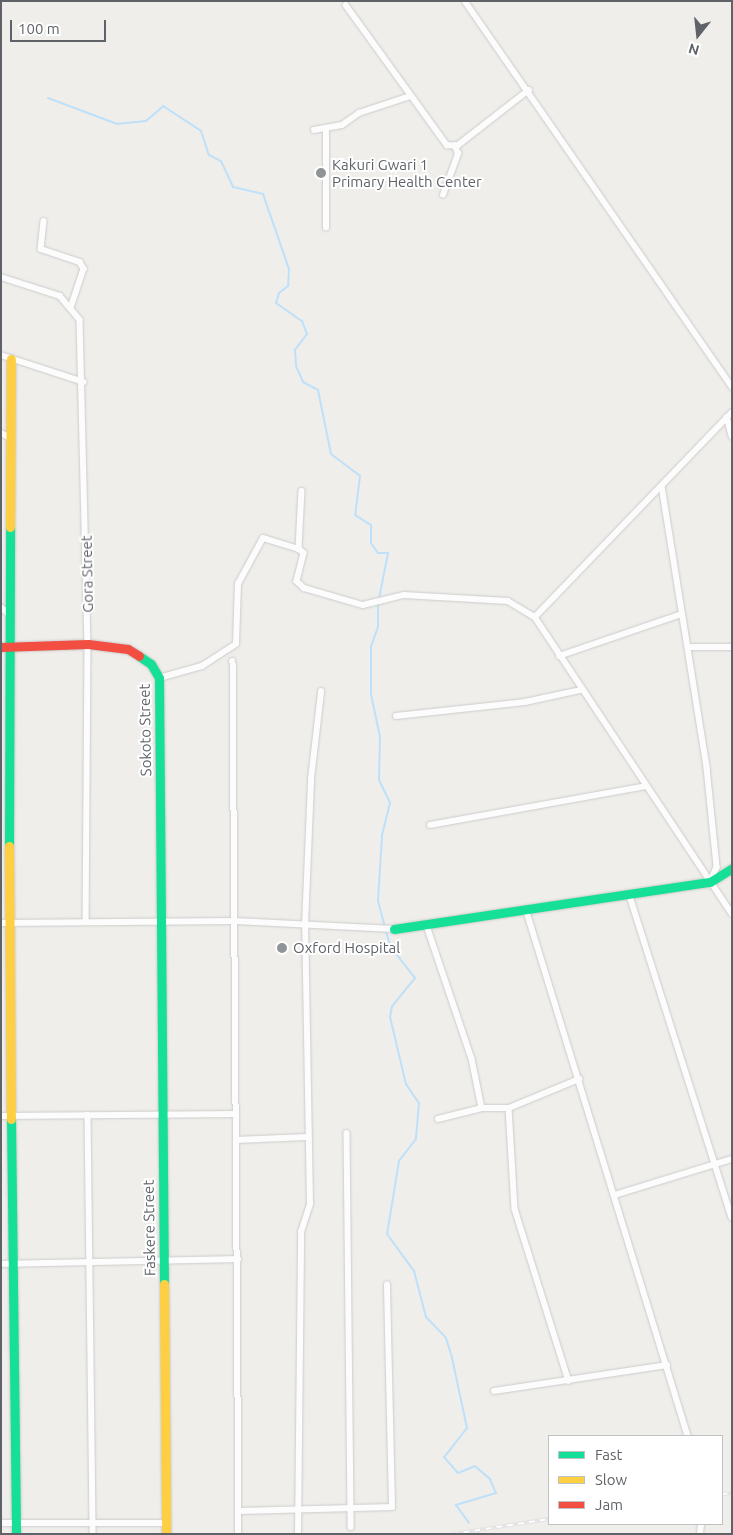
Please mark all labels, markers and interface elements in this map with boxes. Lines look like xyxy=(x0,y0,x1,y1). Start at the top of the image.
scale bar xyxy=(12,10,109,42)
north arrow xyxy=(673,10,723,60)
text: 100 m xyxy=(18,20,60,37)
text: N xyxy=(687,40,701,59)
place label: Kakuri Gwari 1 Primary Health Center xyxy=(332,155,482,190)
marker: Kakuri Gwari 1 Primary Health Center xyxy=(314,166,328,180)
street label: Gora Street xyxy=(77,535,97,613)
street label: Sokoto Street xyxy=(135,684,155,776)
place label: Oxford Hospital xyxy=(293,939,400,957)
marker: Oxford Hospital xyxy=(275,941,289,955)
street label: Faskere Street xyxy=(139,1180,159,1276)
legend xyxy=(548,1435,723,1525)
text: Fast xyxy=(595,1446,622,1463)
text: Slow xyxy=(595,1471,627,1488)
text: Jam xyxy=(595,1496,623,1513)

